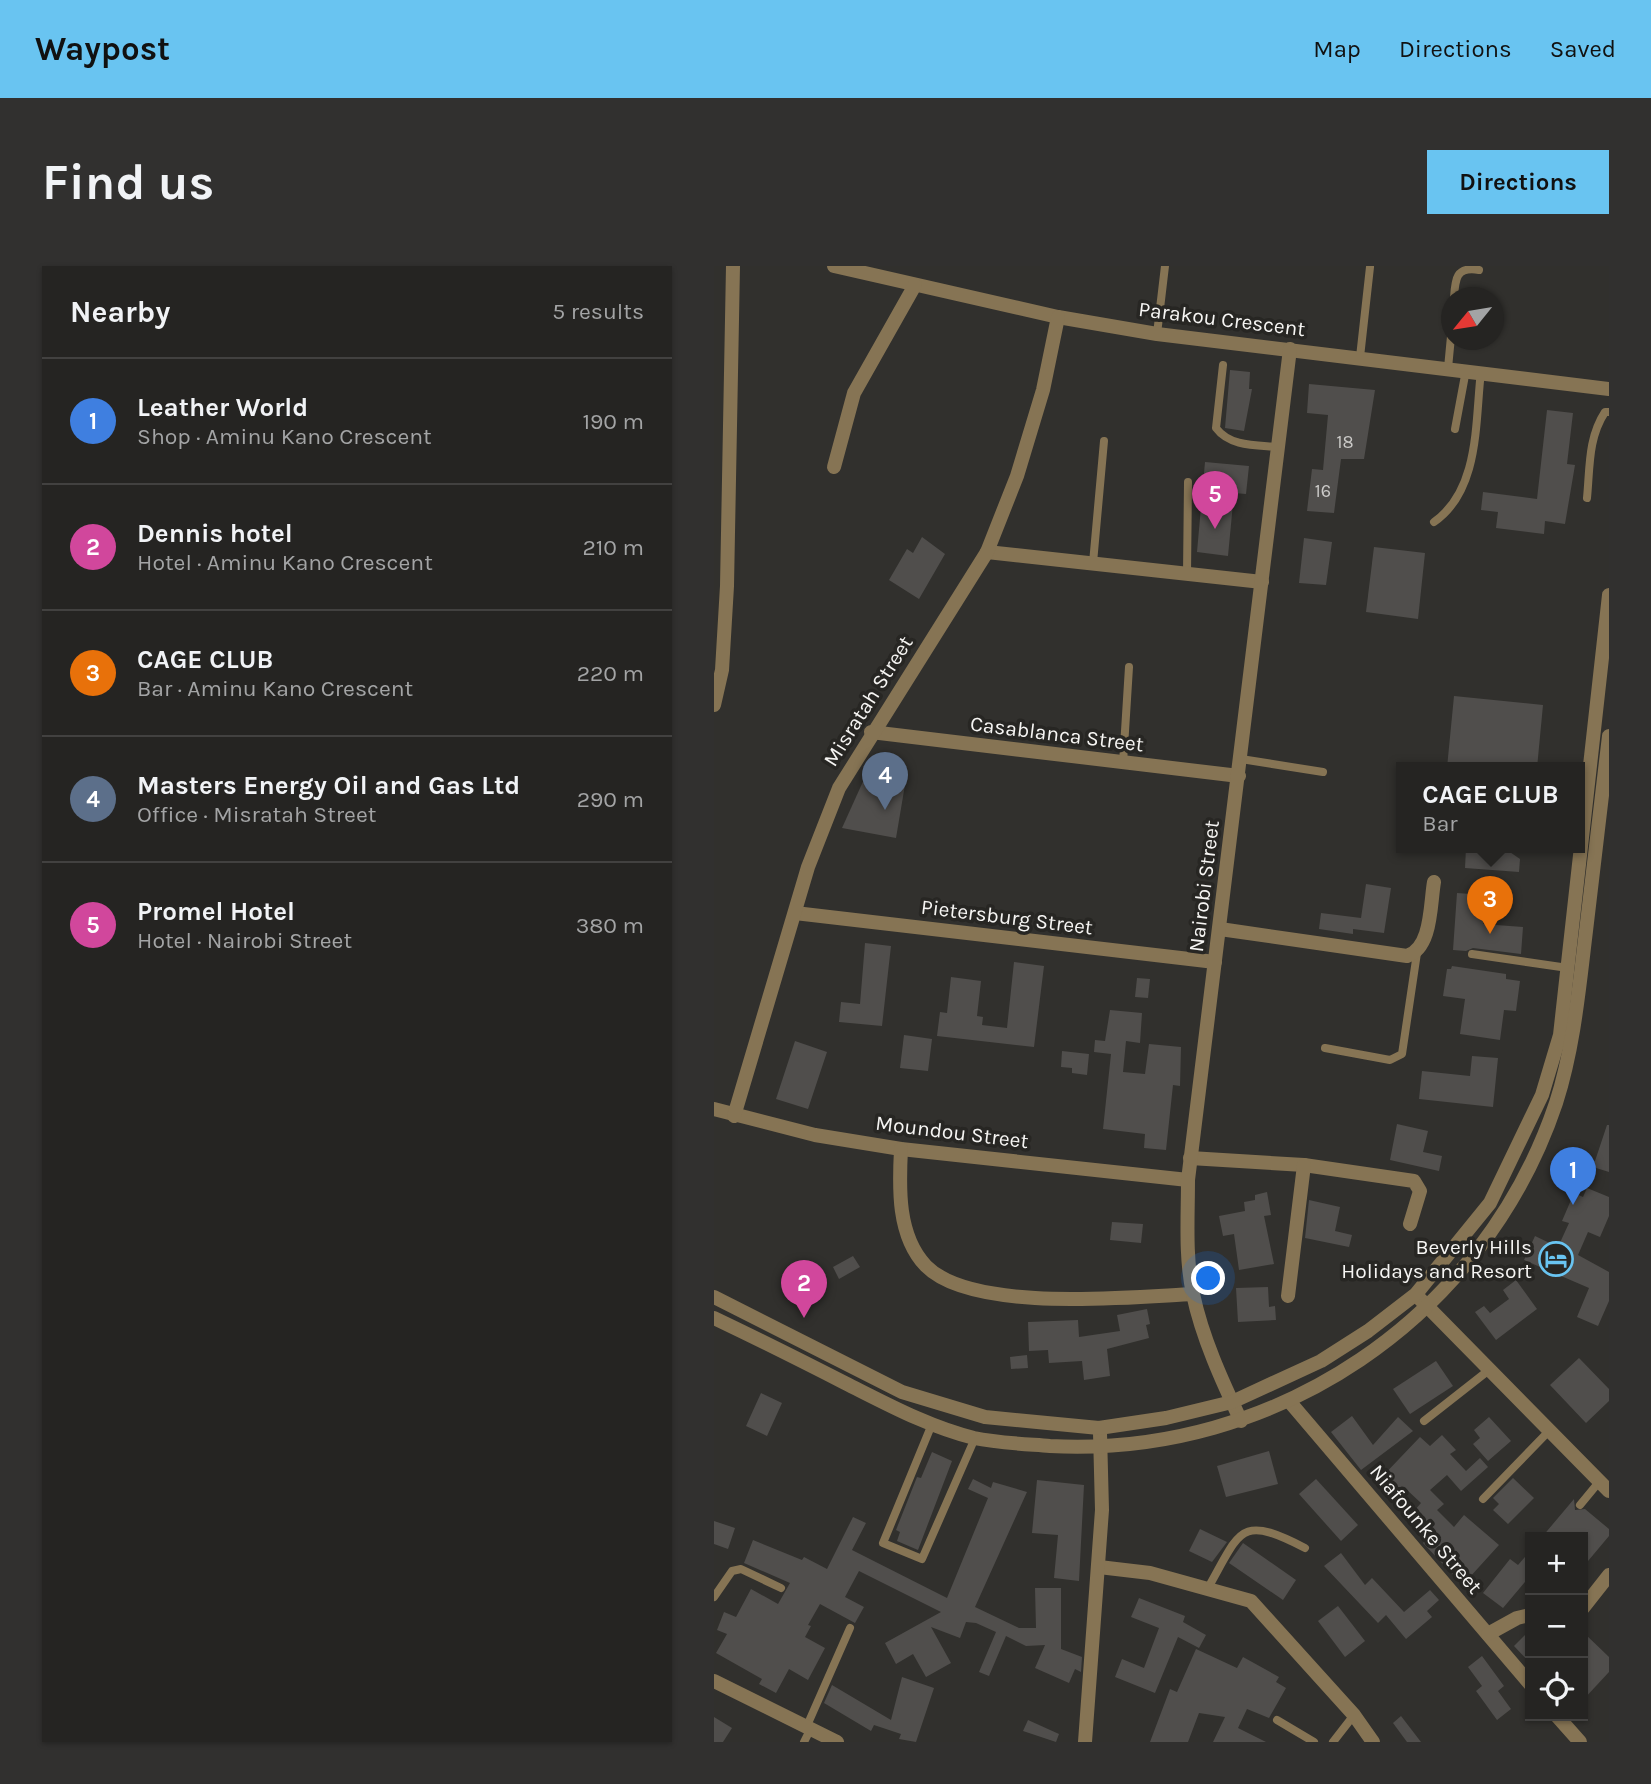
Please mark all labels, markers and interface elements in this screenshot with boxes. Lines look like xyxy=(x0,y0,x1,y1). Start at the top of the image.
text: Waypost xyxy=(35,30,170,68)
text: Map xyxy=(1313,35,1361,63)
text: Directions xyxy=(1399,35,1512,63)
text: Saved xyxy=(1550,35,1616,63)
button: Directions xyxy=(1427,150,1609,214)
text: Find us xyxy=(42,154,214,211)
north arrow xyxy=(1441,287,1504,350)
text: Nearby xyxy=(70,294,170,330)
street label: Parakou Crescent xyxy=(1137,297,1307,341)
text: 5 results xyxy=(552,298,644,325)
text: Leather World xyxy=(137,392,308,423)
text: 1 xyxy=(89,408,97,435)
text: 190 m xyxy=(582,408,644,435)
text: Shop · Aminu Kano Crescent xyxy=(137,423,432,450)
house number: 18 xyxy=(1336,431,1354,453)
pin: 5 xyxy=(1192,471,1238,529)
house number: 16 xyxy=(1315,480,1331,502)
text: Dennis hotel xyxy=(137,518,293,549)
text: 2 xyxy=(86,534,100,561)
text: 210 m xyxy=(582,534,644,561)
text: Hotel · Aminu Kano Crescent xyxy=(137,549,433,576)
street label: Misratah Street xyxy=(818,631,918,771)
text: CAGE CLUB xyxy=(137,644,273,675)
text: 3 xyxy=(86,660,100,687)
text: 220 m xyxy=(577,660,644,687)
text: Bar · Aminu Kano Crescent xyxy=(137,675,413,702)
street label: Casablanca Street xyxy=(969,711,1145,757)
pin: 4 xyxy=(862,752,908,810)
popup xyxy=(1396,762,1585,853)
text: Masters Energy Oil and Gas Ltd xyxy=(137,770,520,801)
text: CAGE CLUB xyxy=(1422,779,1559,810)
text: 4 xyxy=(86,786,100,813)
text: 290 m xyxy=(577,786,644,813)
text: Office · Misratah Street xyxy=(137,801,376,828)
text: Bar xyxy=(1422,810,1458,837)
street label: Nairobi Street xyxy=(1184,819,1224,953)
pin: 3 xyxy=(1467,876,1513,934)
street label: Pietersburg Street xyxy=(920,895,1094,939)
text: Promel Hotel xyxy=(137,896,295,927)
text: 5 xyxy=(86,912,100,939)
text: 380 m xyxy=(576,912,644,939)
text: Hotel · Nairobi Street xyxy=(137,927,352,954)
street label: Moundou Street xyxy=(874,1111,1030,1153)
pin: 1 xyxy=(1550,1147,1596,1205)
place label: Beverly Hills Holidays and Resort xyxy=(1341,1235,1532,1283)
hotel icon: Beverly Hills Holidays and Resort xyxy=(1537,1240,1575,1278)
pin: 2 xyxy=(781,1260,827,1318)
your location xyxy=(1191,1261,1225,1295)
street label: Niafounke Street xyxy=(1365,1459,1487,1599)
map controls xyxy=(1525,1532,1588,1721)
button: + xyxy=(1525,1532,1588,1595)
button: − xyxy=(1525,1595,1588,1658)
button: locate xyxy=(1525,1658,1588,1721)

